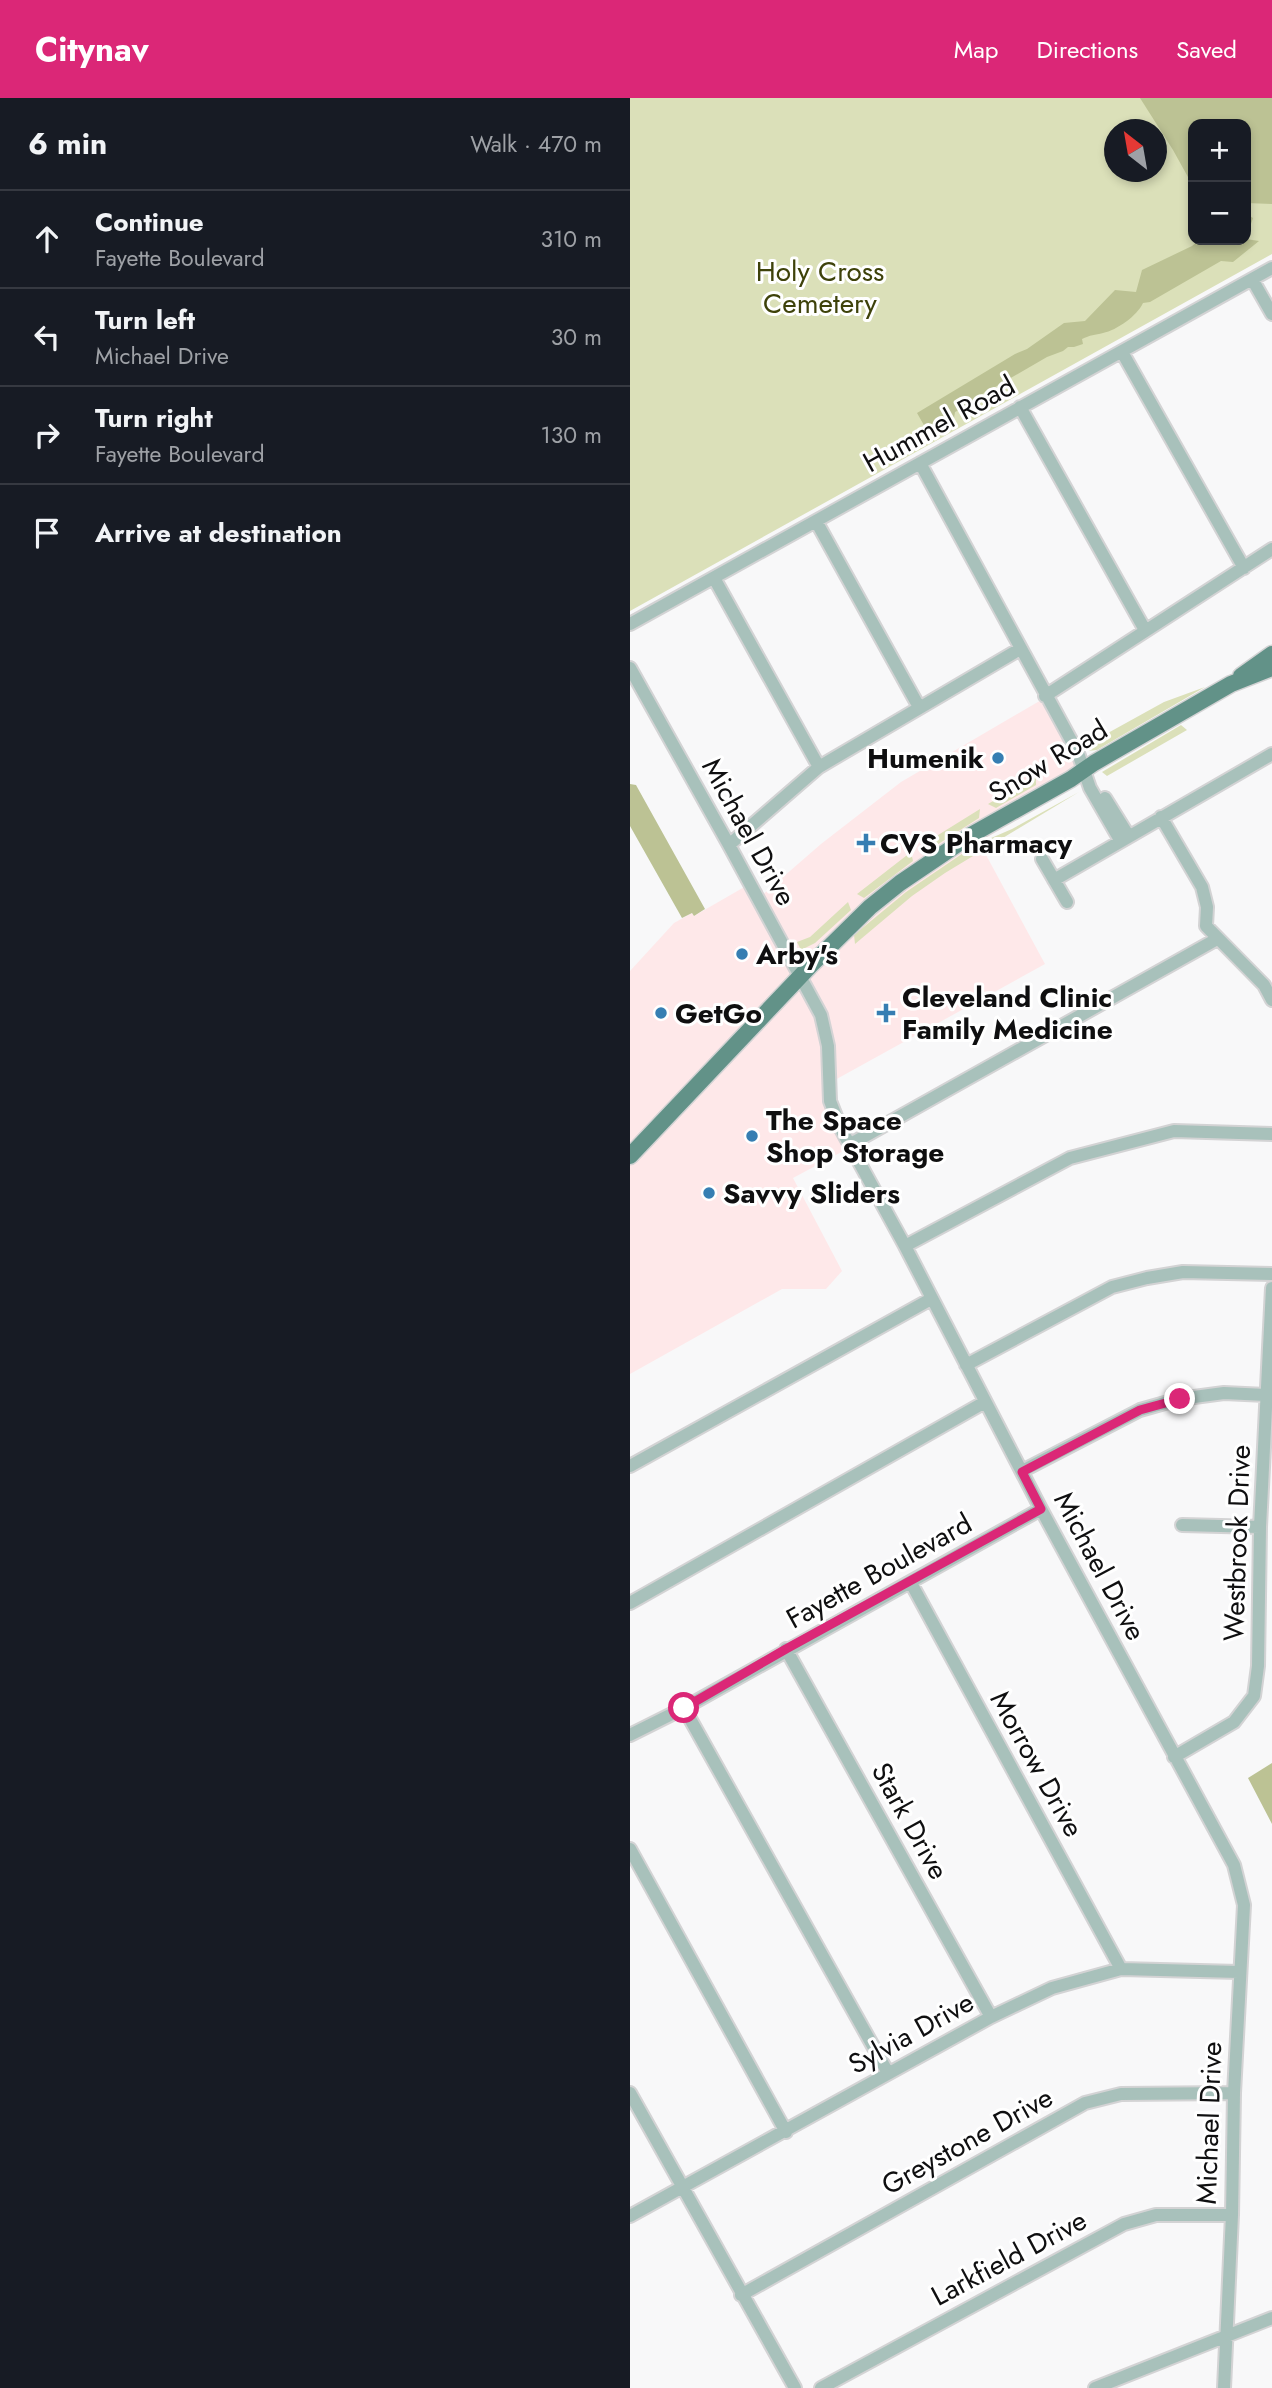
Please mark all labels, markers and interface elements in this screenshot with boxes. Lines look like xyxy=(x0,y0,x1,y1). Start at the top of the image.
text: Citynav xyxy=(35,26,149,73)
text: Map xyxy=(954,32,999,67)
text: Directions xyxy=(1037,32,1138,67)
text: Saved xyxy=(1176,32,1237,67)
north arrow xyxy=(1104,119,1167,182)
map controls xyxy=(1188,119,1251,245)
button: + xyxy=(1188,119,1251,182)
text: 6 min xyxy=(28,122,107,165)
text: Walk · 470 m xyxy=(470,127,602,161)
button: − xyxy=(1188,182,1251,245)
text: Continue xyxy=(95,203,204,241)
icon: ahead xyxy=(28,220,66,258)
text: 310 m xyxy=(540,222,602,256)
text: Fayette Boulevard xyxy=(95,241,265,275)
park label: Holy Cross Cemetery xyxy=(756,251,884,324)
text: Turn left xyxy=(95,301,195,339)
icon: left xyxy=(28,318,66,356)
text: 30 m xyxy=(551,320,602,354)
text: Michael Drive xyxy=(95,339,229,373)
street label: Hummel Road xyxy=(856,365,1022,483)
text: Turn right xyxy=(95,399,213,437)
icon: right xyxy=(28,416,66,454)
text: 130 m xyxy=(540,418,602,452)
text: Fayette Boulevard xyxy=(95,437,265,471)
icon: arrive xyxy=(28,514,66,552)
text: Arrive at destination xyxy=(95,514,342,552)
street label: Snow Road xyxy=(981,709,1115,813)
place label: Humenik xyxy=(867,738,984,779)
marker: Humenik xyxy=(990,750,1006,766)
street label: Michael Drive xyxy=(692,751,806,913)
place label: CVS Pharmacy xyxy=(880,823,1073,864)
marker: CVS Pharmacy xyxy=(858,835,874,851)
place label: Arby's xyxy=(755,934,838,975)
marker: Arby's xyxy=(734,946,750,962)
place label: Cleveland Clinic Family Medicine xyxy=(902,977,1113,1050)
place label: GetGo xyxy=(675,993,762,1034)
marker: Cleveland Clinic Family Medicine xyxy=(876,1003,896,1023)
marker: GetGo xyxy=(653,1005,669,1021)
place label: The Space Shop Storage xyxy=(766,1100,944,1173)
marker: The Space Shop Storage xyxy=(744,1128,760,1144)
place label: Savvy Sliders xyxy=(723,1173,900,1214)
marker: Savvy Sliders xyxy=(701,1185,717,1201)
route end xyxy=(1164,1383,1195,1414)
street label: Westbrook Drive xyxy=(1213,1444,1261,1642)
street label: Michael Drive xyxy=(1044,1484,1156,1648)
street label: Fayette Boulevard xyxy=(779,1503,979,1639)
street label: Morrow Drive xyxy=(980,1684,1094,1844)
route start xyxy=(668,1692,699,1723)
street label: Stark Drive xyxy=(861,1755,959,1887)
street label: Sylvia Drive xyxy=(841,1982,981,2084)
street label: Michael Drive xyxy=(1186,2041,1232,2205)
street label: Greystone Drive xyxy=(874,2077,1060,2205)
street label: Larkfield Drive xyxy=(924,2200,1094,2316)

